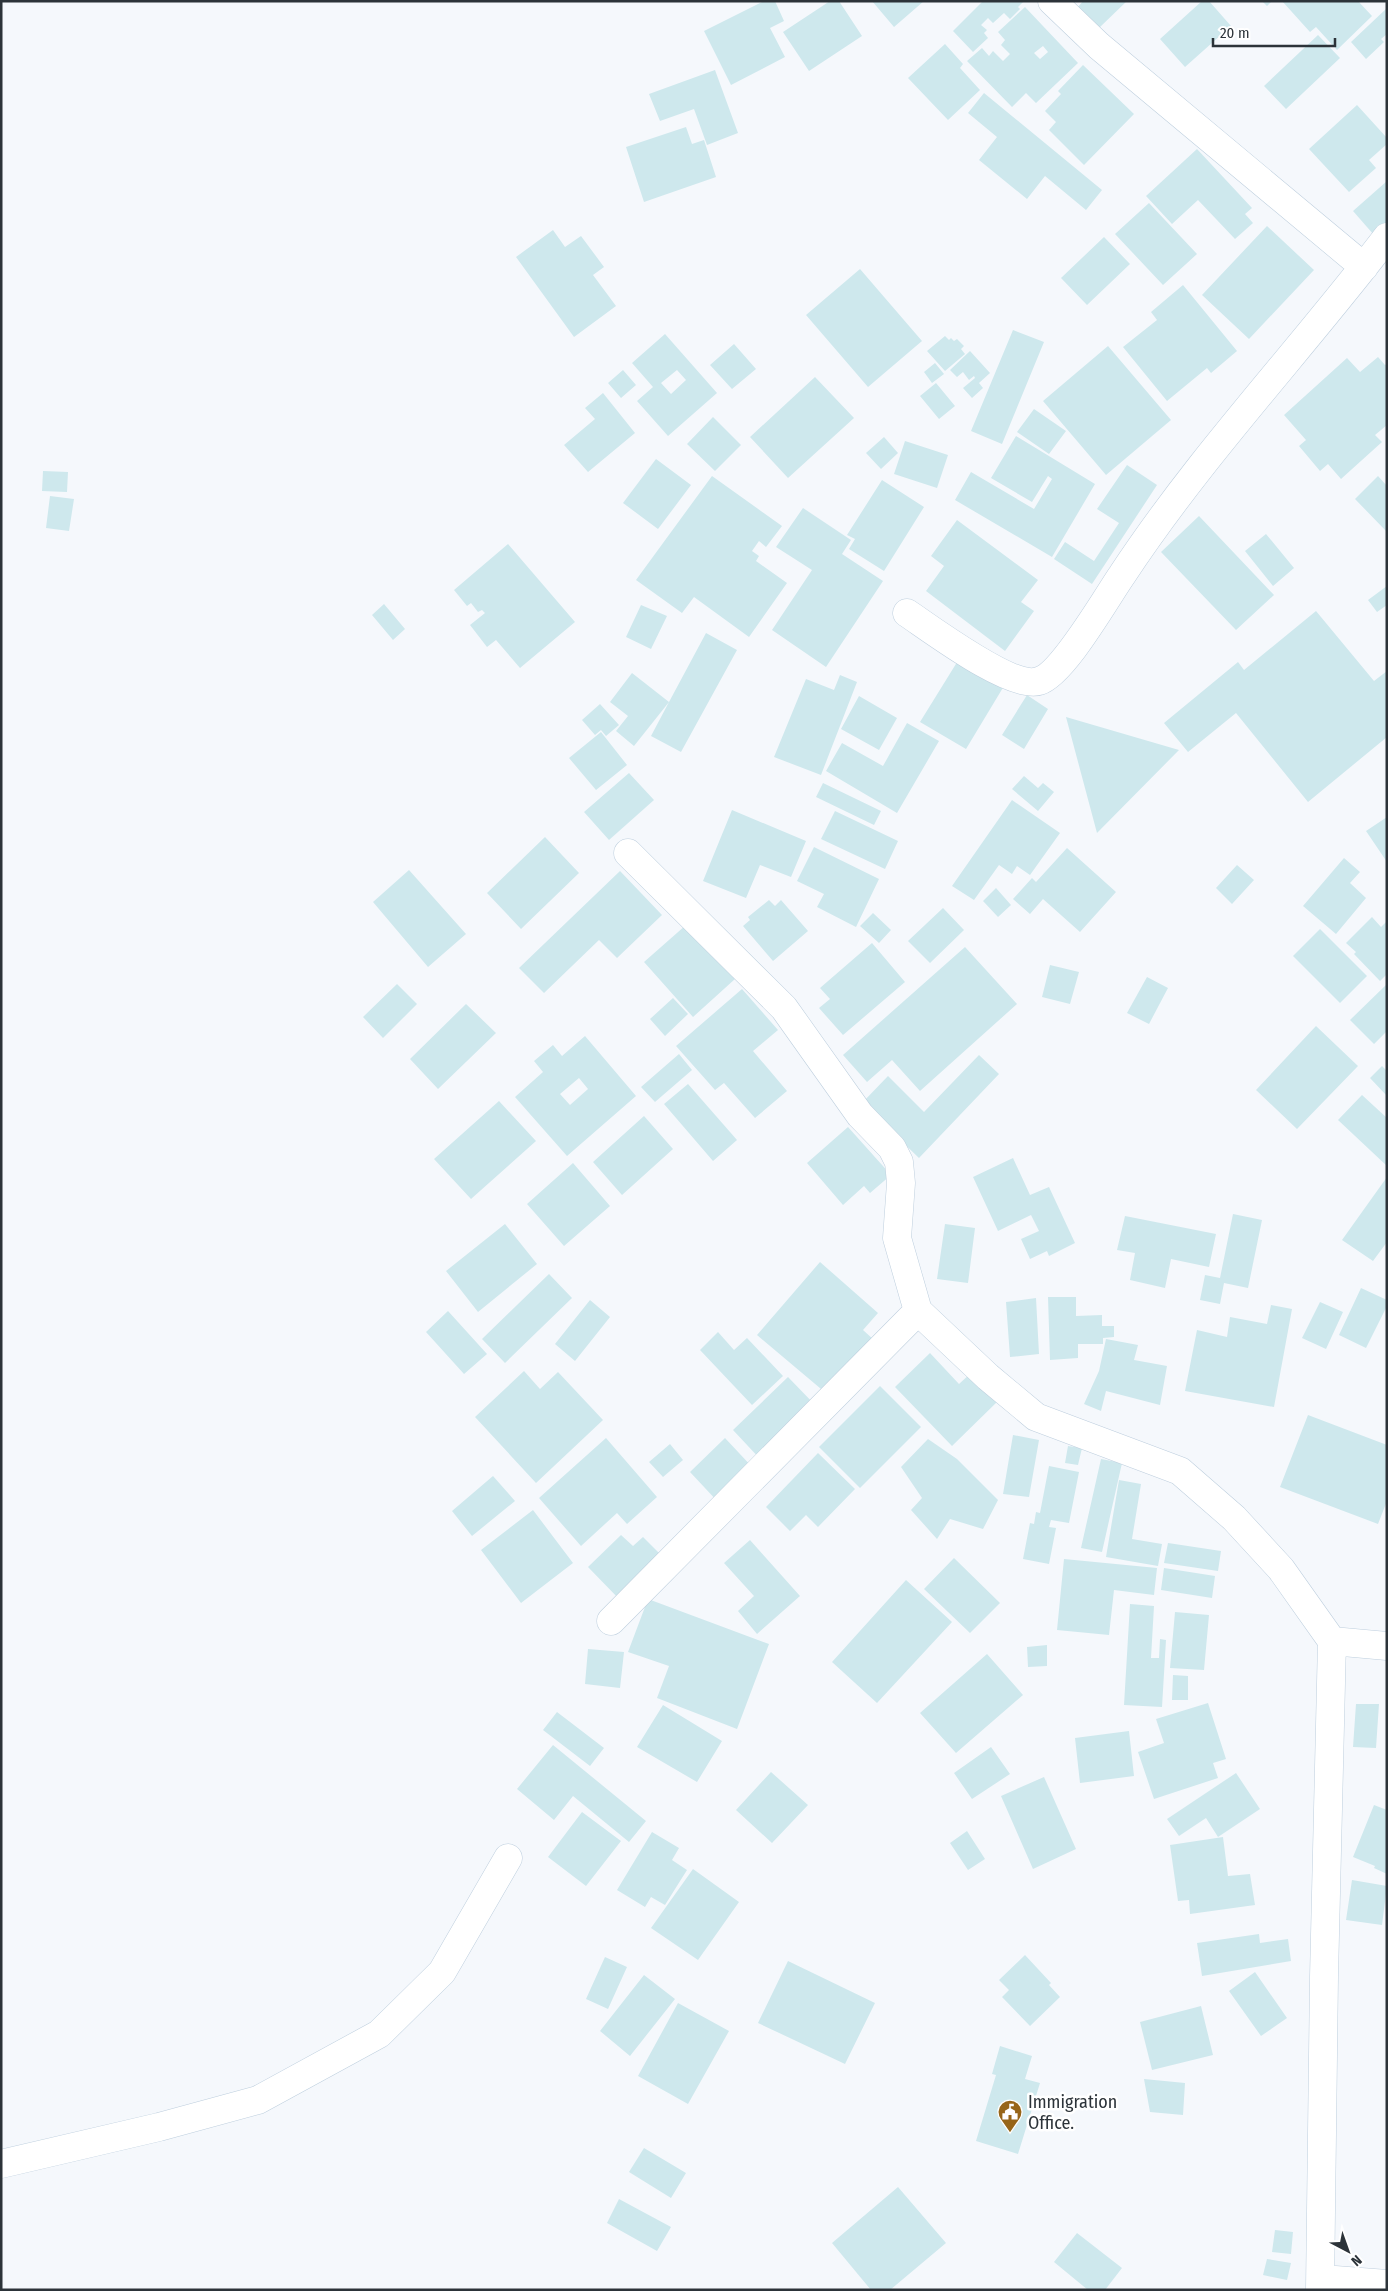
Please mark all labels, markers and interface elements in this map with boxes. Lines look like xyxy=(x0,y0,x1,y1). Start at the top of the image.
scale bar xyxy=(1213,15,1336,47)
text: 20 m xyxy=(1220,24,1250,42)
place label: Immigration Office. xyxy=(1028,2091,1117,2134)
public building icon: Immigration Office. xyxy=(997,2099,1023,2133)
north arrow xyxy=(1323,2226,1373,2276)
text: N xyxy=(1347,2251,1365,2270)

